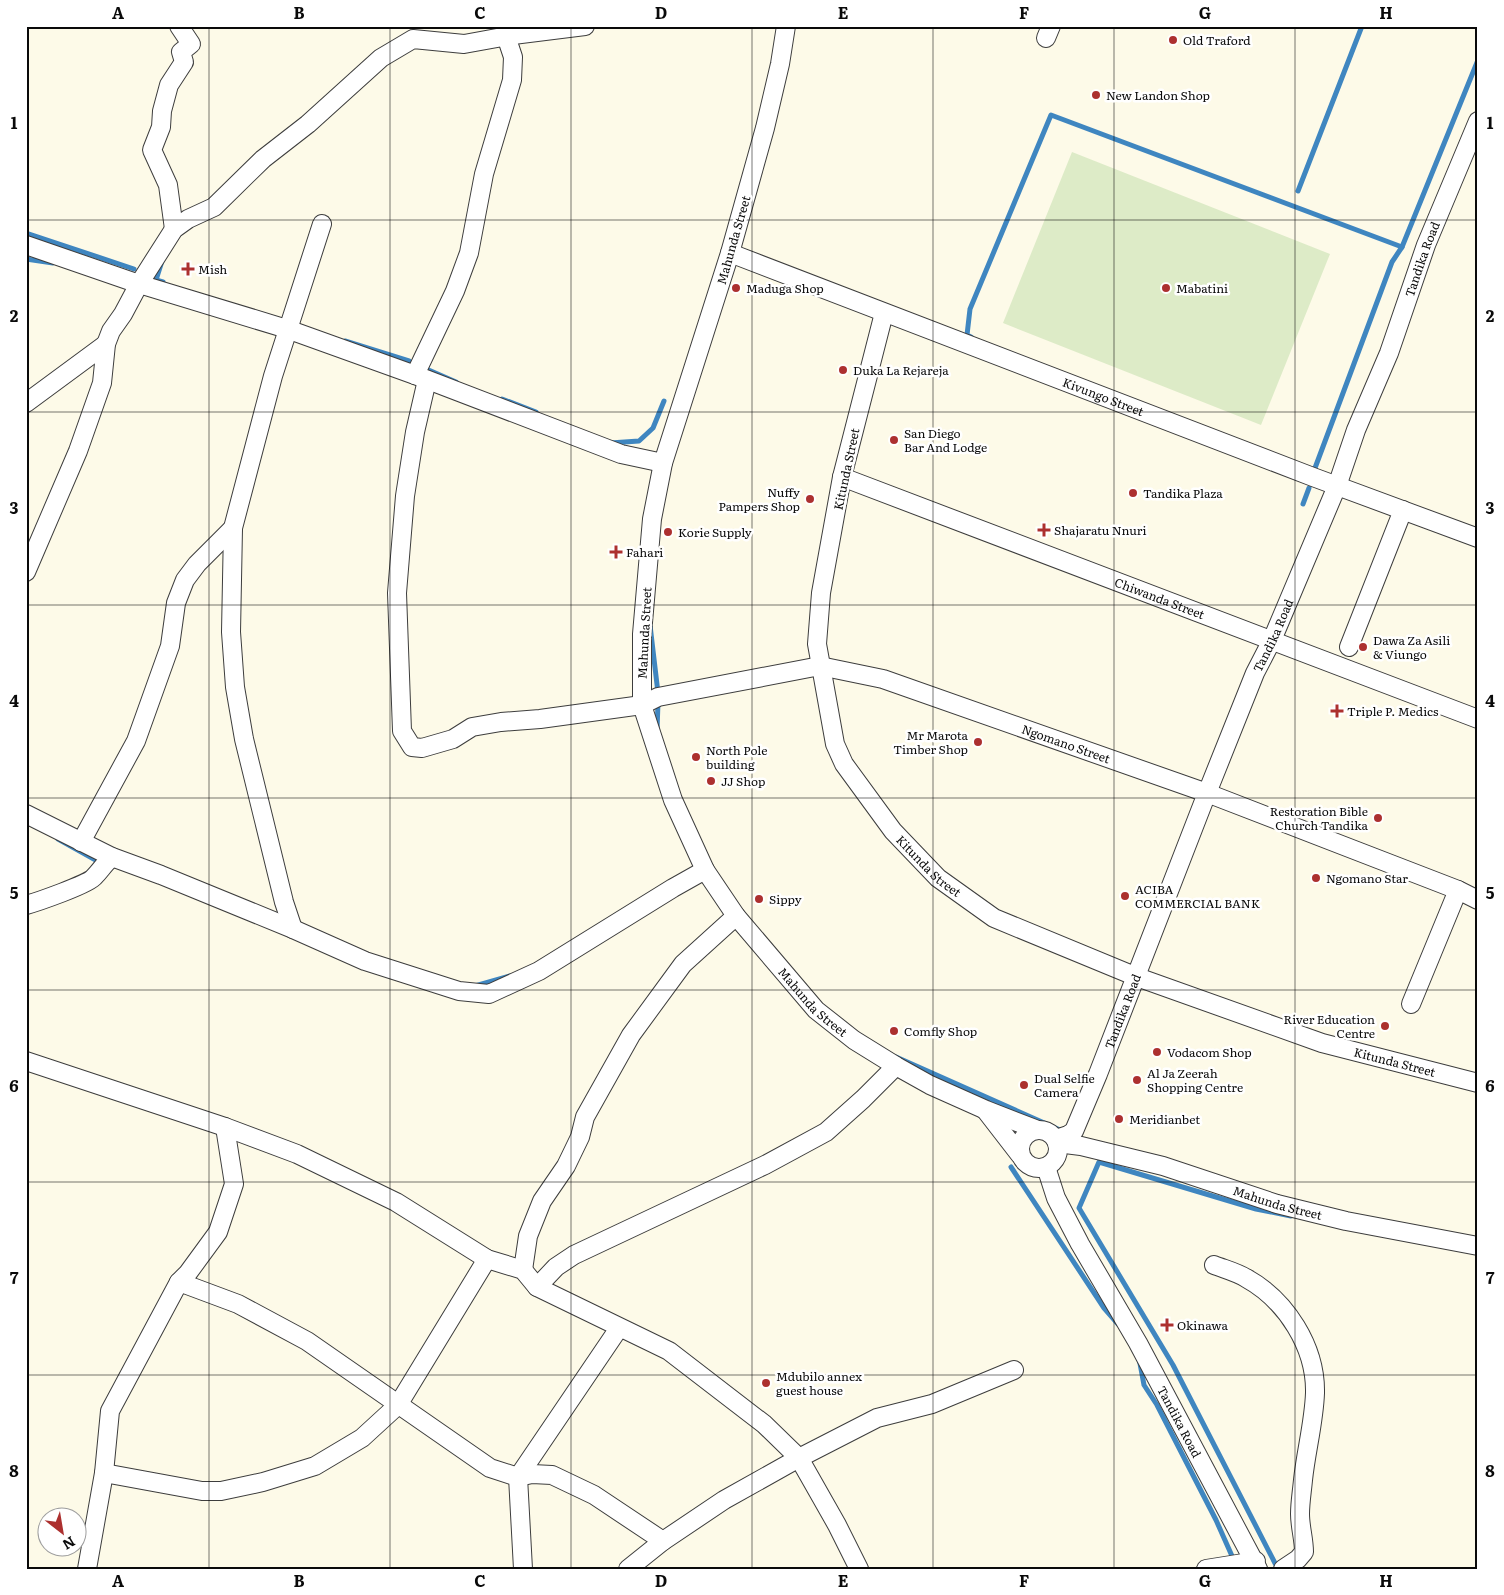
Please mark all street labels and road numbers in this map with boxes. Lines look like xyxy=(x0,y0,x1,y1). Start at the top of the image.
street label: Mahunda Street xyxy=(712,193,754,287)
street label: Tandika Road xyxy=(1400,218,1444,299)
street label: Kivungo Street xyxy=(1060,373,1147,420)
street label: Kitunda Street xyxy=(829,426,864,512)
street label: Chiwanda Street xyxy=(1112,573,1208,623)
street label: Mahunda Street xyxy=(633,586,655,679)
street label: Tandika Road xyxy=(1248,595,1298,675)
street label: Ngomano Street xyxy=(1019,720,1113,767)
street label: Kitunda Street xyxy=(892,831,965,901)
street label: Mahunda Street xyxy=(774,963,852,1041)
street label: Tandika Road xyxy=(1100,971,1145,1051)
street label: Kitunda Street xyxy=(1352,1043,1438,1081)
street label: Mahunda Street xyxy=(1231,1181,1324,1224)
street label: Tandika Road xyxy=(1153,1382,1206,1461)

